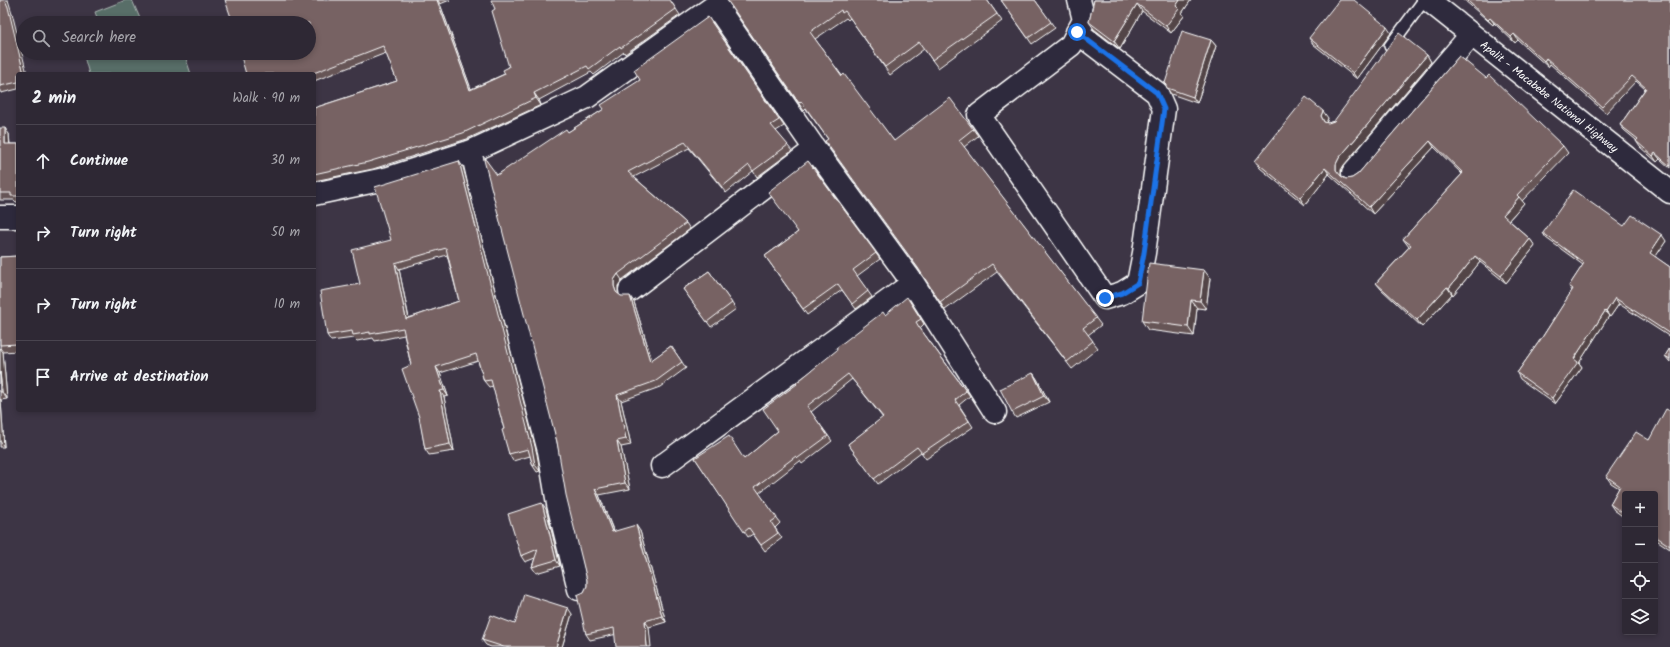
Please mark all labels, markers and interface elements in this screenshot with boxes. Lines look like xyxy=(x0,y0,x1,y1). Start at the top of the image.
search box xyxy=(16,16,316,60)
route start xyxy=(1068,23,1086,41)
text: Search here xyxy=(62,26,136,50)
icon: search xyxy=(30,27,52,49)
street label: Apalit - Macabebe National Highway xyxy=(1476,37,1622,158)
text: 2 min xyxy=(32,85,76,112)
text: Walk · 90 m xyxy=(233,88,300,109)
text: Continue xyxy=(70,149,128,173)
icon: ahead xyxy=(32,150,54,172)
text: 30 m xyxy=(271,150,300,171)
text: Turn right xyxy=(70,221,137,245)
icon: right xyxy=(32,222,54,244)
text: 50 m xyxy=(271,222,300,243)
route end xyxy=(1096,289,1114,307)
text: Turn right xyxy=(70,293,137,317)
icon: right xyxy=(32,294,54,316)
text: 10 m xyxy=(274,294,300,315)
text: Arrive at destination xyxy=(70,365,209,389)
icon: arrive xyxy=(32,366,54,388)
map controls xyxy=(1622,491,1658,635)
button: + xyxy=(1622,491,1658,527)
button: − xyxy=(1622,527,1658,563)
button: locate xyxy=(1622,563,1658,599)
button: layers xyxy=(1622,599,1658,635)

